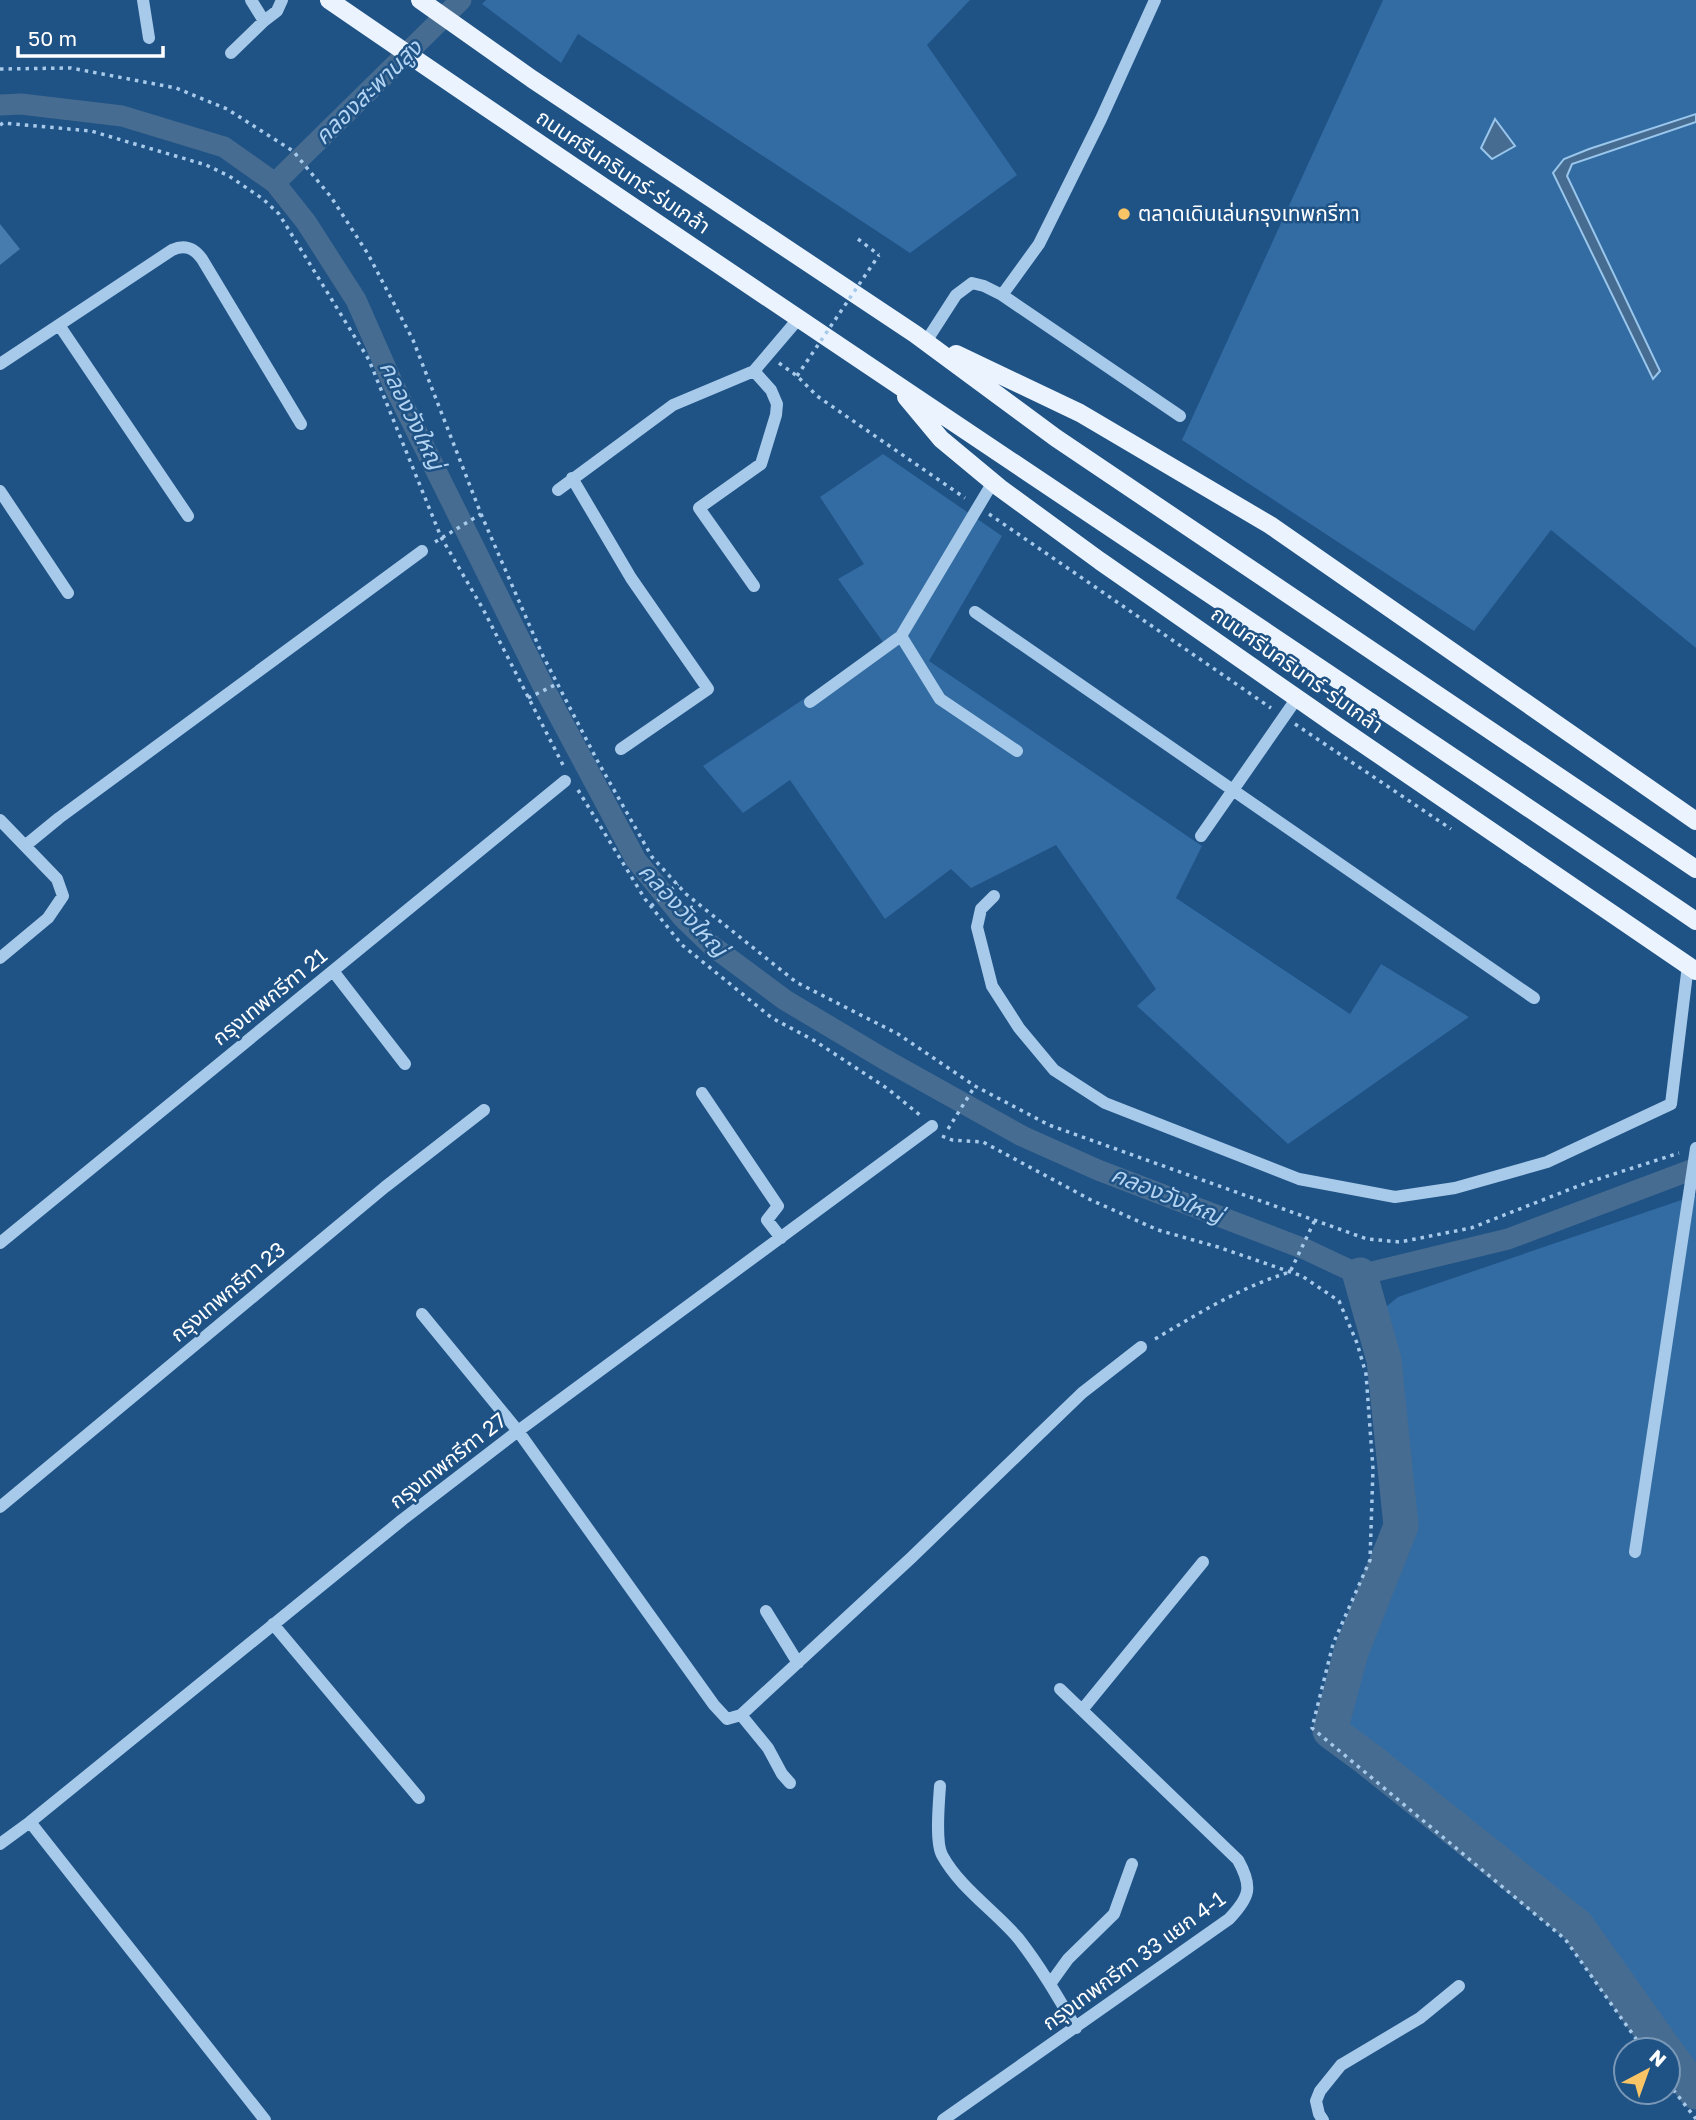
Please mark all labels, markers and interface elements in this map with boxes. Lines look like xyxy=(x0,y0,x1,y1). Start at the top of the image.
scale bar xyxy=(18,14,163,58)
text: 50 m xyxy=(28,25,77,51)
water label: คลองสะพานสูง xyxy=(308,32,429,151)
street label: ถนนศรีนครินทร์-ร่มเกล้า xyxy=(532,103,715,239)
place label: ตลาดเดินเล่นกรุงเทพกรีฑา xyxy=(1138,200,1360,227)
marker: ตลาดเดินเล่นกรุงเทพกรีฑา xyxy=(1116,206,1132,222)
water label: คลองวังใหญ่ xyxy=(375,356,453,476)
street label: ถนนศรีนครินทร์-ร่มเกล้า xyxy=(1206,600,1389,738)
water label: คลองวังใหญ่ xyxy=(633,857,736,964)
street label: กรุงเทพกรีฑา 21 xyxy=(207,942,333,1051)
water label: คลองวังใหญ่ xyxy=(1108,1159,1230,1230)
street label: กรุงเทพกรีฑา 23 xyxy=(165,1236,291,1348)
street label: กรุงเทพกรีฑา 27 xyxy=(384,1407,511,1515)
street label: กรุงเทพกรีฑา 33 แยก 4-1 xyxy=(1037,1885,1231,2036)
north arrow xyxy=(1612,2036,1682,2106)
text: N xyxy=(1645,2044,1671,2071)

